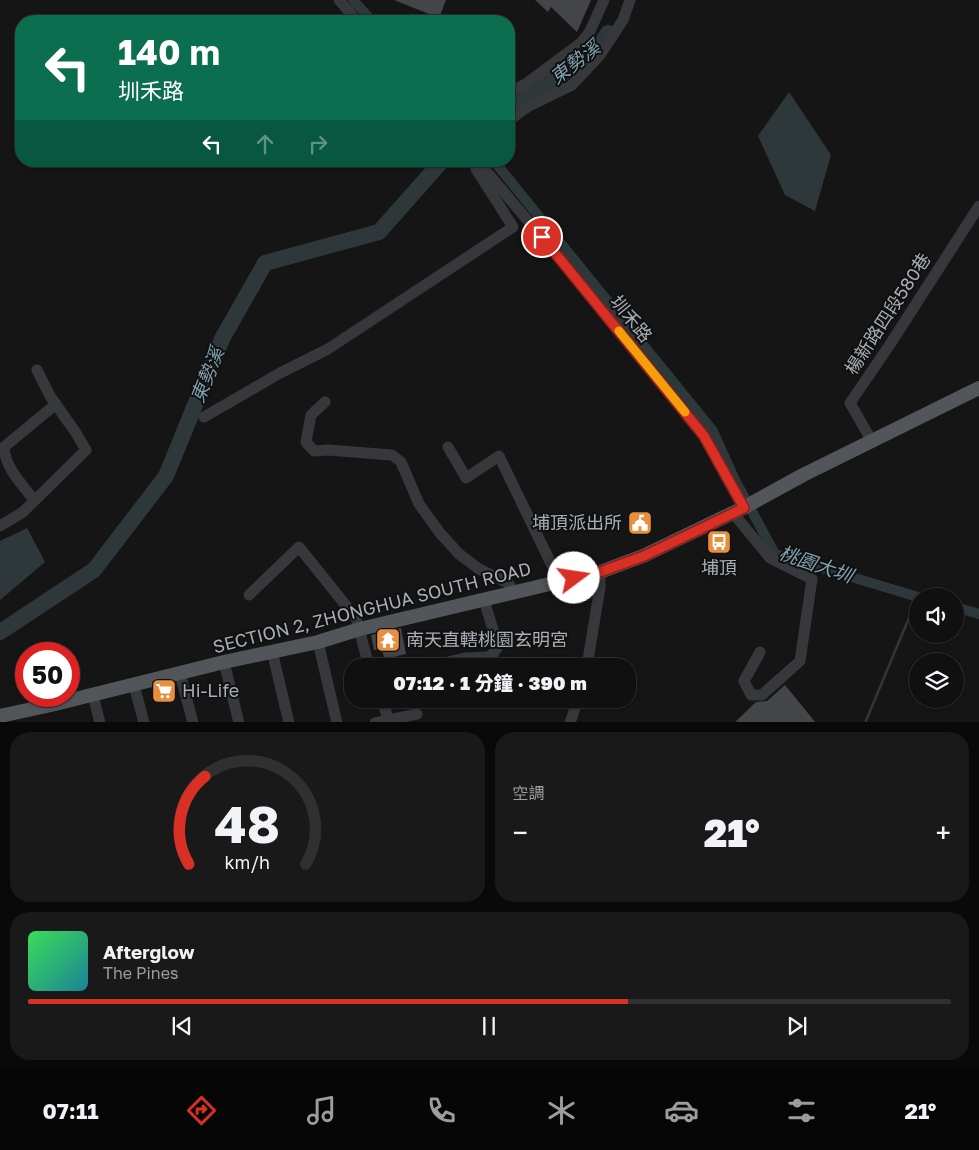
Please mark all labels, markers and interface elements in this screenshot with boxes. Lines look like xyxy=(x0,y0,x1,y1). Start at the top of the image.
text: 140 m xyxy=(118,31,220,73)
water label: 東勢溪 xyxy=(545,33,607,88)
icon: left xyxy=(35,35,100,100)
text: 圳禾路 xyxy=(118,77,184,104)
icon: left xyxy=(198,130,226,158)
icon: ahead xyxy=(251,130,279,158)
icon: right xyxy=(304,130,332,158)
pin xyxy=(521,216,563,258)
icon: arrive xyxy=(528,223,556,251)
street label: 楊新路四段580巷 xyxy=(840,249,935,378)
street label: 圳禾路 xyxy=(606,290,657,346)
water label: 東勢溪 xyxy=(185,341,229,406)
public building icon: 埔頂派出所 xyxy=(627,510,653,536)
place label: 埔頂派出所 xyxy=(532,511,622,533)
bus stop icon: 埔頂 xyxy=(706,529,732,555)
water label: 桃園大圳 xyxy=(776,540,859,588)
position arrow xyxy=(547,551,599,603)
place label: 埔頂 xyxy=(701,556,737,578)
street label: SECTION 2, ZHONGHUA SOUTH ROAD xyxy=(210,557,533,657)
map controls xyxy=(909,588,964,708)
button: sound xyxy=(909,588,964,643)
temple icon: 南天直轄桃園玄明宮 xyxy=(375,627,401,653)
place label: 南天直轄桃園玄明宮 xyxy=(406,628,568,650)
speed limit sign: 50 xyxy=(15,642,80,707)
button: layers xyxy=(909,653,964,708)
text: 07:12 · 1 分鐘 · 390 m xyxy=(393,671,587,694)
supermarket icon: Hi-Life xyxy=(151,678,177,704)
place label: Hi-Life xyxy=(182,679,239,701)
text: 空調 xyxy=(513,783,545,803)
text: 48 xyxy=(214,792,280,854)
text: 21° xyxy=(704,810,760,855)
text: − xyxy=(513,816,528,849)
text: + xyxy=(936,816,951,849)
text: km/h xyxy=(225,851,270,873)
text: Afterglow xyxy=(103,940,194,963)
text: The Pines xyxy=(103,963,178,983)
icon: previous xyxy=(168,1012,196,1040)
icon: pause xyxy=(475,1012,503,1040)
icon: next xyxy=(783,1012,811,1040)
icon: directions xyxy=(184,1093,219,1128)
icon: music xyxy=(304,1093,339,1128)
icon: phone xyxy=(424,1093,459,1128)
icon: climate xyxy=(544,1093,579,1128)
icon: car xyxy=(664,1093,699,1128)
icon: filters xyxy=(784,1093,819,1128)
text: 07:11 xyxy=(43,1097,99,1124)
text: 21° xyxy=(905,1097,936,1124)

